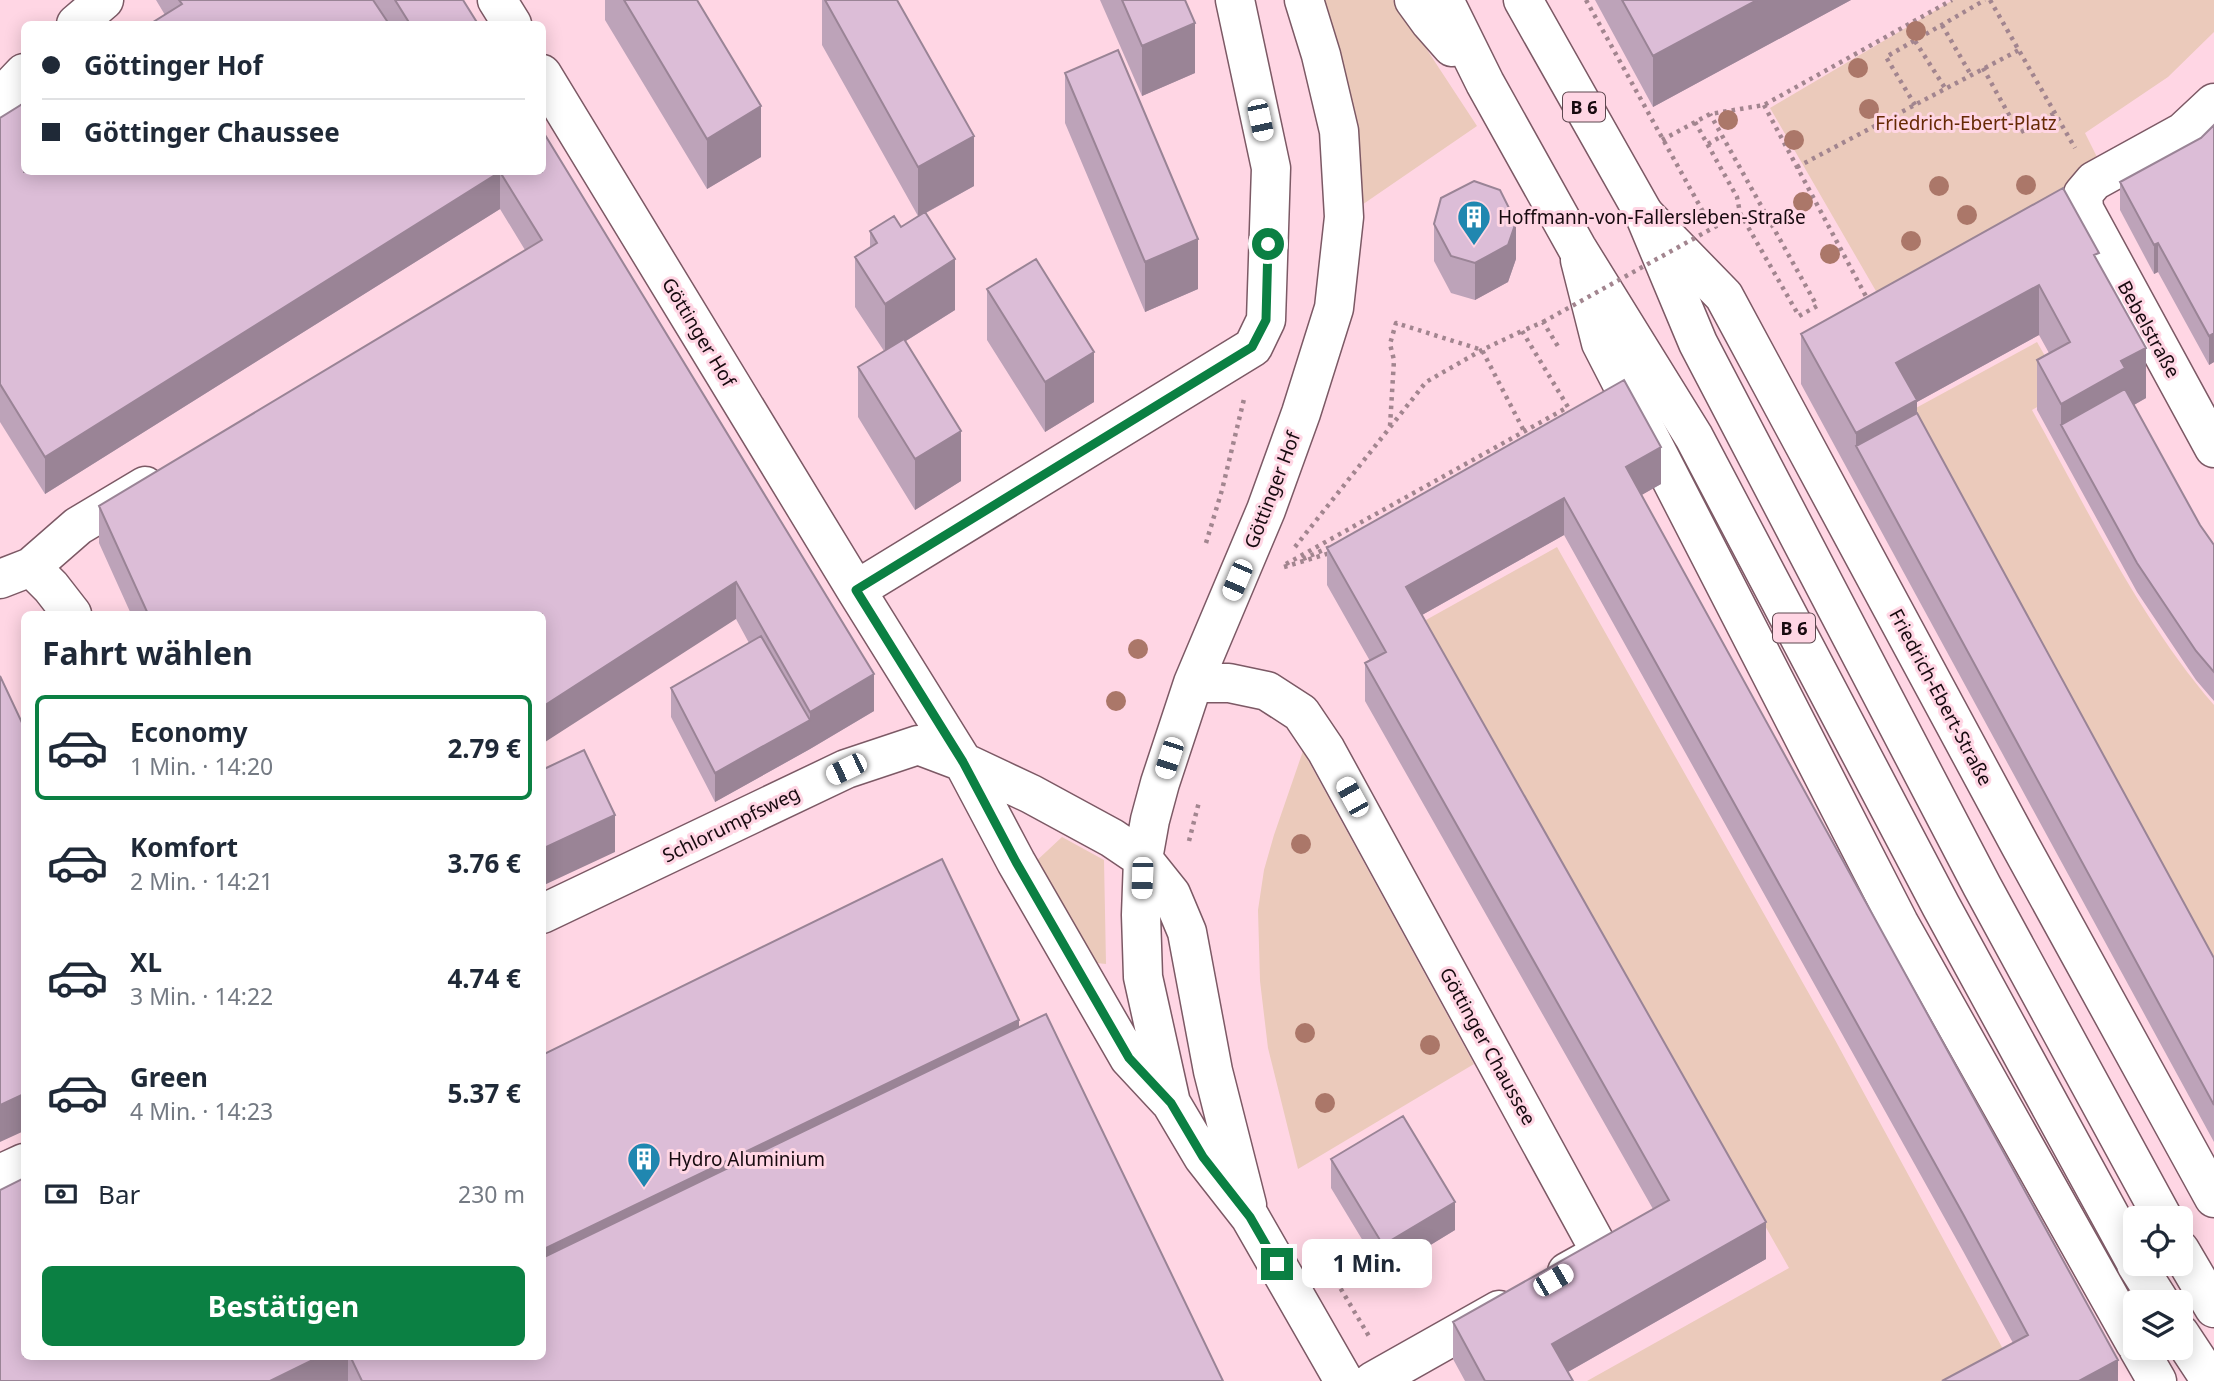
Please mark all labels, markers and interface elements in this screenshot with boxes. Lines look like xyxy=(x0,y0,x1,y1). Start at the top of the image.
text: Göttinger Hof xyxy=(84,47,263,83)
road number: B 6 xyxy=(1563,92,1605,122)
car xyxy=(1246,97,1275,143)
park label: Friedrich-Ebert-Platz xyxy=(1875,110,2057,136)
text: Göttinger Chaussee xyxy=(84,114,340,150)
building icon: Hoffmann-von-Fallersleben-Straße xyxy=(1455,198,1493,247)
place label: Hoffmann-von-Fallersleben-Straße xyxy=(1498,204,1806,230)
route start xyxy=(1252,228,1284,260)
street label: Göttinger Hof xyxy=(656,273,743,393)
street label: Bebelstraße xyxy=(2112,276,2186,382)
street label: Göttinger Hof xyxy=(1238,427,1307,552)
car xyxy=(1220,557,1255,603)
street label: Friedrich-Ebert-Straße xyxy=(1883,604,1999,790)
road number: B 6 xyxy=(1773,614,1815,642)
text: Fahrt wählen xyxy=(42,631,253,674)
text: Economy xyxy=(130,714,248,750)
icon: car xyxy=(46,716,109,779)
text: 2.79 € xyxy=(447,730,521,766)
car xyxy=(1153,735,1186,781)
text: 1 Min. · 14:20 xyxy=(130,750,273,782)
car xyxy=(823,750,870,788)
car xyxy=(1333,774,1372,820)
street label: Schlorumpfsweg xyxy=(658,780,804,868)
text: Komfort xyxy=(130,829,238,865)
icon: car xyxy=(46,831,109,894)
text: 3.76 € xyxy=(447,845,521,881)
car xyxy=(1131,857,1154,899)
text: 2 Min. · 14:21 xyxy=(130,865,273,897)
text: XL xyxy=(130,944,162,980)
icon: car xyxy=(46,946,109,1009)
text: 4.74 € xyxy=(447,960,521,996)
street label: Göttinger Chaussee xyxy=(1434,962,1542,1130)
text: 3 Min. · 14:22 xyxy=(130,980,273,1012)
text: Green xyxy=(130,1059,208,1095)
icon: car xyxy=(46,1061,109,1124)
text: 5.37 € xyxy=(447,1075,521,1111)
text: 4 Min. · 14:23 xyxy=(130,1095,273,1127)
building icon: Hydro Aluminium xyxy=(625,1140,663,1189)
place label: Hydro Aluminium xyxy=(668,1146,825,1172)
icon: cash xyxy=(42,1175,80,1213)
text: Bar xyxy=(98,1176,140,1212)
text: 230 m xyxy=(458,1178,525,1210)
map controls xyxy=(2123,1206,2193,1360)
button: locate xyxy=(2123,1206,2193,1276)
callout: 1 Min. xyxy=(1302,1240,1431,1288)
text: 1 Min. xyxy=(1332,1247,1402,1279)
route end xyxy=(1261,1248,1293,1280)
car xyxy=(1530,1260,1577,1300)
button: Bestätigen xyxy=(42,1266,525,1346)
button: layers xyxy=(2123,1290,2193,1360)

